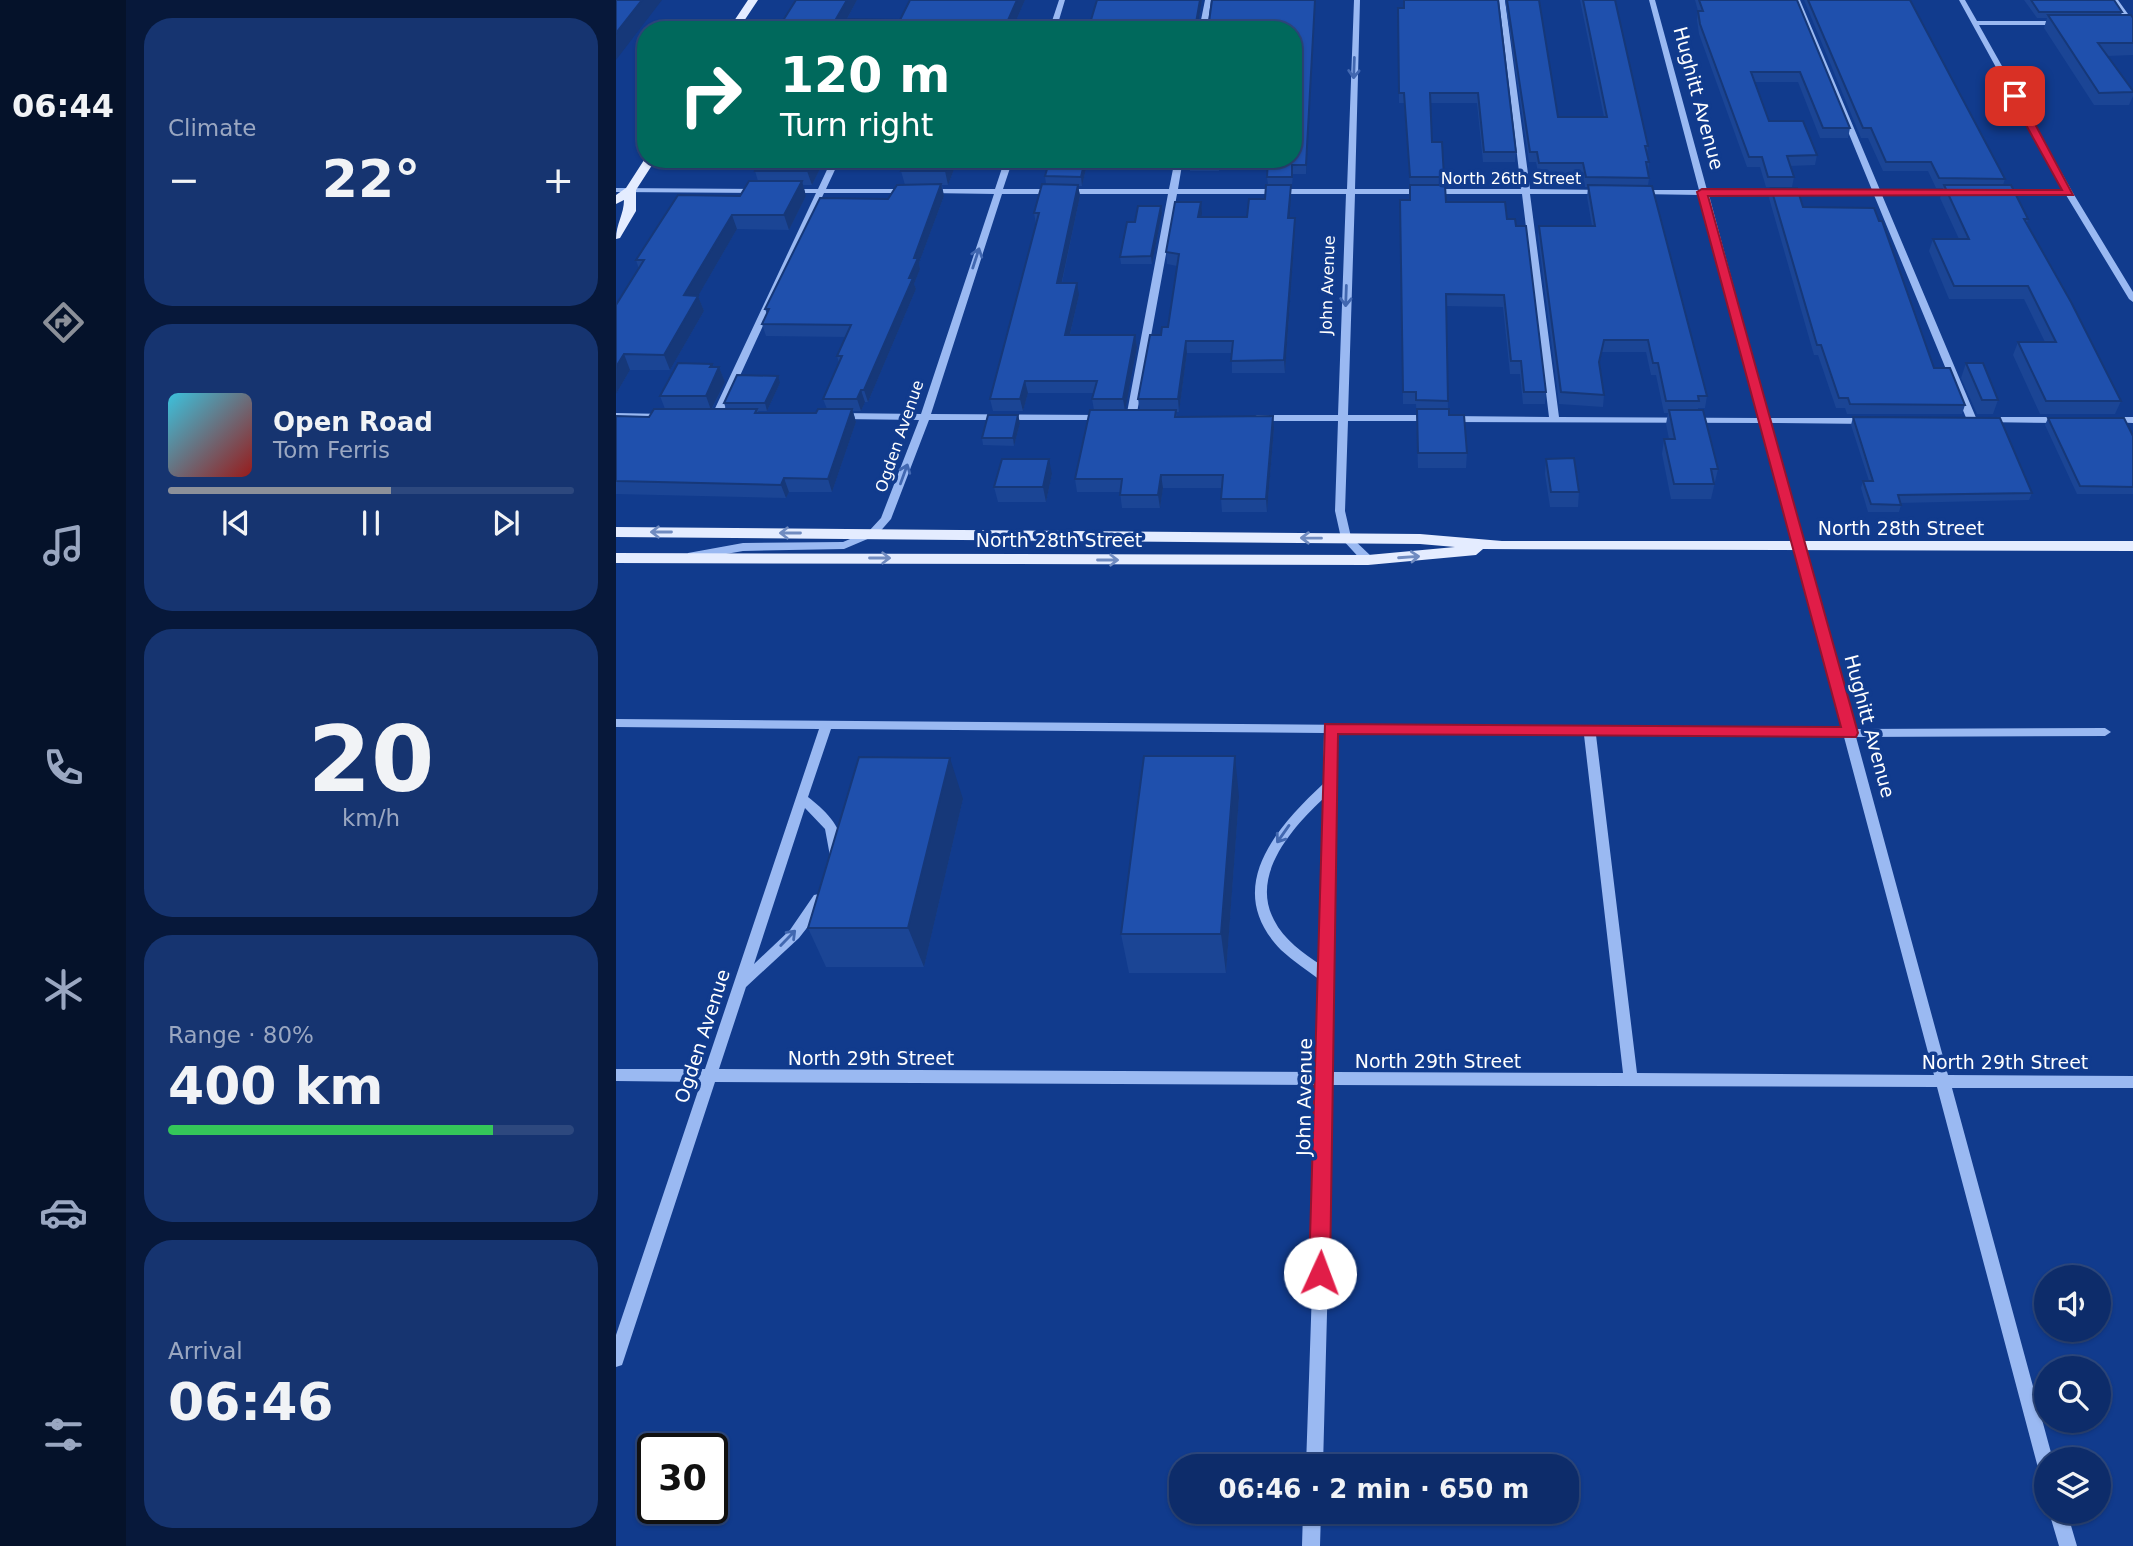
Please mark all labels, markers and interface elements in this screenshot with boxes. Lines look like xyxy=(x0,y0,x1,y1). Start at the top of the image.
street label: Hughitt Avenue xyxy=(1669,24,1729,172)
text: 120 m xyxy=(780,47,950,104)
icon: right xyxy=(665,49,756,140)
one-way arrow xyxy=(1348,56,1361,79)
pin xyxy=(1985,66,2045,126)
icon: arrive xyxy=(1996,77,2034,115)
text: 06:44 xyxy=(12,87,114,125)
text: Turn right xyxy=(780,106,933,144)
text: Climate xyxy=(168,115,257,141)
text: 22° xyxy=(322,149,420,209)
text: − xyxy=(168,158,200,202)
text: + xyxy=(542,158,574,202)
street label: North 26th Street xyxy=(1441,169,1581,188)
street label: John Avenue xyxy=(1316,235,1339,336)
one-way arrow xyxy=(971,248,984,270)
one-way arrow xyxy=(1340,284,1353,307)
icon: directions xyxy=(39,298,88,347)
street label: Ogden Avenue xyxy=(871,378,928,495)
text: Open Road xyxy=(273,407,433,437)
text: Tom Ferris xyxy=(273,437,390,463)
one-way arrow xyxy=(899,464,912,486)
icon: previous xyxy=(217,504,255,542)
icon: pause xyxy=(352,504,390,542)
icon: next xyxy=(487,504,525,542)
street label: North 28th Street xyxy=(1818,517,1984,539)
icon: music xyxy=(39,521,88,570)
one-way arrow xyxy=(649,525,672,539)
one-way arrow xyxy=(779,526,802,539)
street label: North 28th Street xyxy=(976,529,1142,551)
one-way arrow xyxy=(1300,531,1323,545)
one-way arrow xyxy=(868,551,891,565)
one-way arrow xyxy=(1397,551,1420,564)
one-way arrow xyxy=(1096,553,1119,567)
street label: Hughitt Avenue xyxy=(1840,652,1900,800)
text: 20 xyxy=(308,707,434,812)
icon: phone xyxy=(39,743,88,792)
text: km/h xyxy=(342,805,400,831)
one-way arrow xyxy=(1276,824,1290,843)
one-way arrow xyxy=(780,930,797,947)
icon: climate xyxy=(39,965,88,1014)
street label: Ogden Avenue xyxy=(670,966,734,1106)
text: Range · 80% xyxy=(168,1022,314,1048)
street label: John Avenue xyxy=(1292,1038,1316,1157)
street label: North 29th Street xyxy=(788,1047,954,1069)
street label: North 29th Street xyxy=(1355,1050,1521,1072)
street label: North 29th Street xyxy=(1922,1051,2088,1073)
text: 400 km xyxy=(168,1056,383,1116)
icon: car xyxy=(39,1188,88,1237)
position arrow xyxy=(1283,1236,1357,1310)
map controls xyxy=(2034,1265,2111,1524)
button: sound xyxy=(2034,1265,2111,1342)
text: Arrival xyxy=(168,1338,243,1364)
button: search xyxy=(2034,1356,2111,1433)
text: 06:46 xyxy=(168,1372,334,1432)
icon: filters xyxy=(39,1410,88,1459)
speed limit sign: 30 xyxy=(637,1433,728,1524)
button: layers xyxy=(2034,1447,2111,1524)
text: 06:46 · 2 min · 650 m xyxy=(1219,1474,1529,1504)

